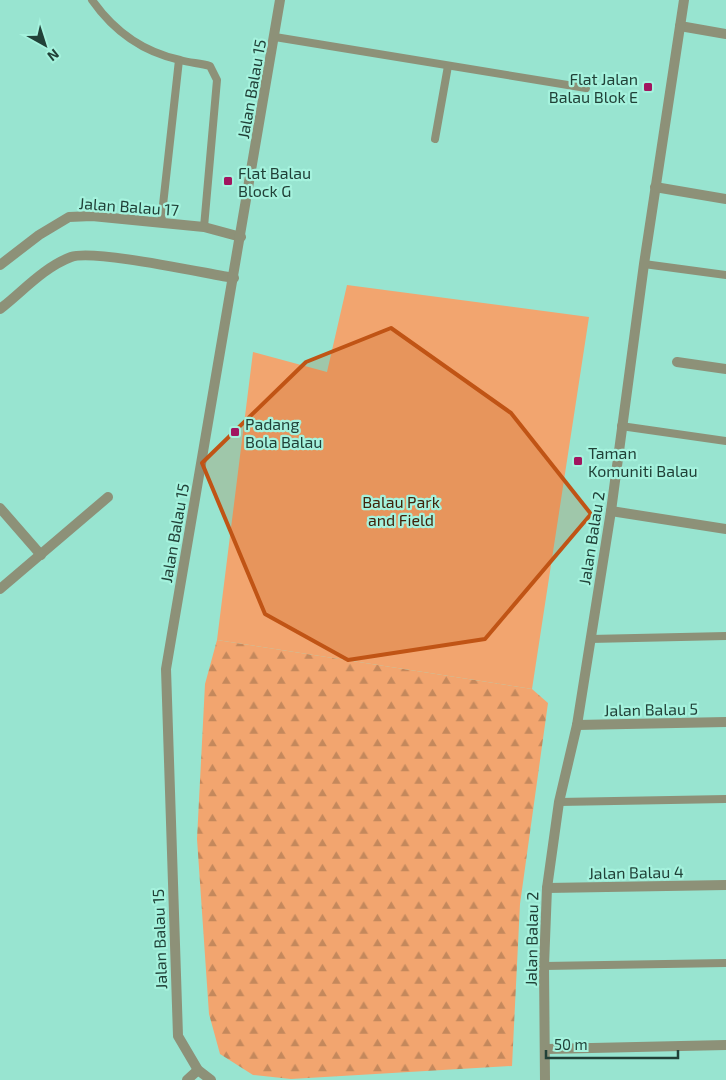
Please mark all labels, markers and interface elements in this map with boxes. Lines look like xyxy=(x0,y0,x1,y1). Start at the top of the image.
north arrow xyxy=(20,20,70,70)
street label: Jalan Balau 15 xyxy=(233,38,269,140)
text: N xyxy=(44,46,63,65)
place label: Flat Jalan Balau Blok E xyxy=(549,69,638,106)
marker: Flat Jalan Balau Blok E xyxy=(642,81,654,93)
place label: Flat Balau Block G xyxy=(238,163,311,200)
marker: Flat Balau Block G xyxy=(222,175,234,187)
street label: Jalan Balau 17 xyxy=(78,193,180,219)
place label: Padang Bola Balau xyxy=(245,414,322,451)
marker: Padang Bola Balau xyxy=(229,426,241,438)
place label: Taman Komuniti Balau xyxy=(588,443,698,480)
marker: Taman Komuniti Balau xyxy=(572,455,584,467)
street label: Jalan Balau 15 xyxy=(156,482,192,584)
street label: Jalan Balau 2 xyxy=(574,490,608,586)
park label: Balau Park and Field xyxy=(362,492,440,529)
street label: Jalan Balau 5 xyxy=(604,699,698,719)
street label: Jalan Balau 4 xyxy=(588,862,684,882)
street label: Jalan Balau 15 xyxy=(148,888,170,990)
street label: Jalan Balau 2 xyxy=(521,892,541,986)
scale bar xyxy=(546,1028,678,1060)
text: 50 m xyxy=(554,1035,588,1053)

